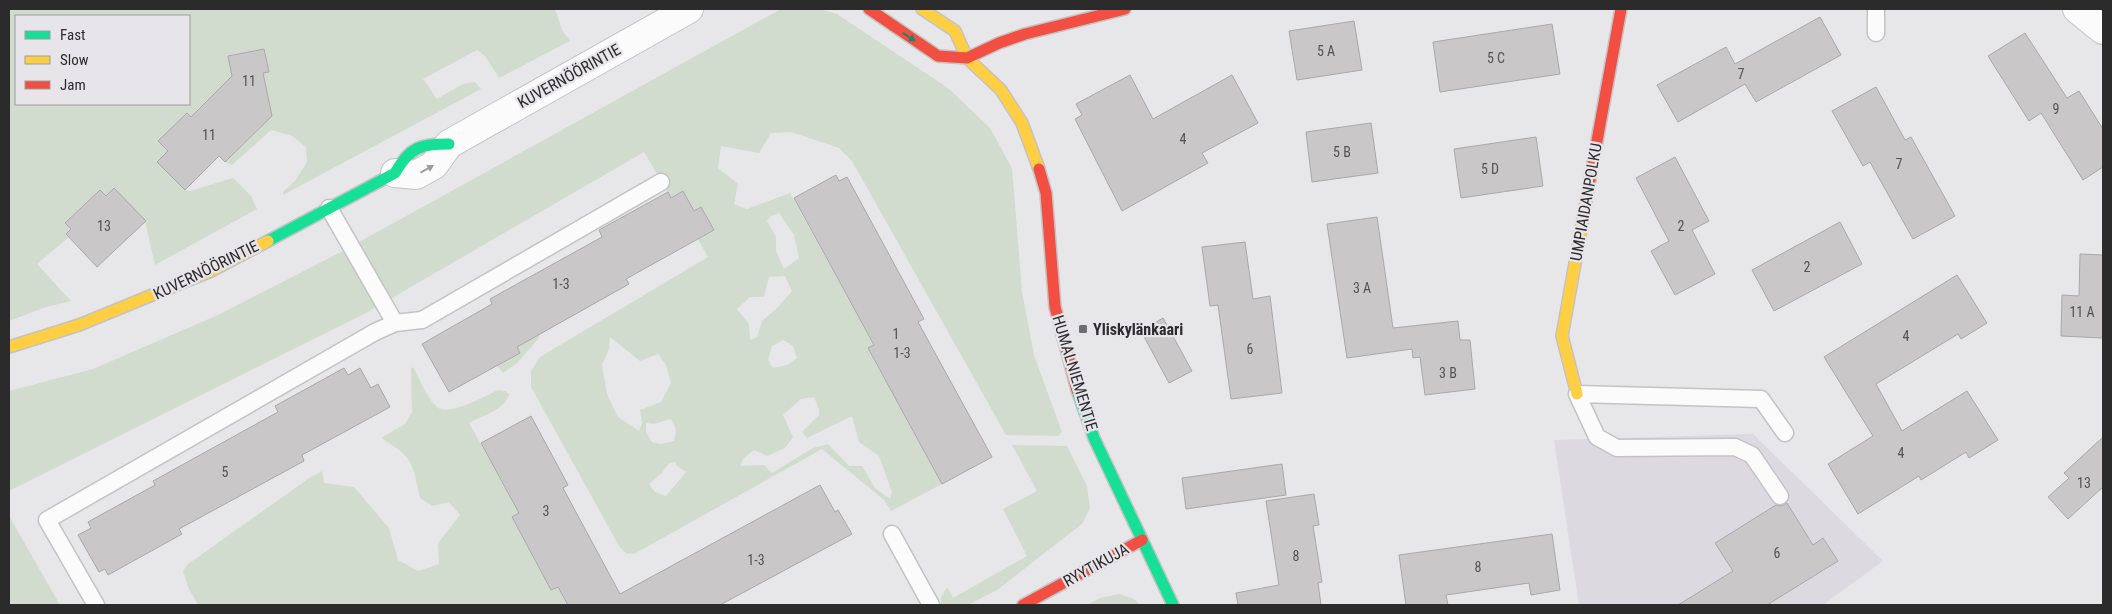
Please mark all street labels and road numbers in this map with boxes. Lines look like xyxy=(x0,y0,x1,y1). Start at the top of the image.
street label: KUVERNÖÖRINTIE xyxy=(514,40,624,112)
street label: UMPIAIDANPOLKU xyxy=(1566,142,1606,262)
street label: KUVERNÖÖRINTIE xyxy=(150,236,262,304)
street label: HUMALNIEMENTIE xyxy=(1048,313,1102,433)
street label: RYYTIKUJA xyxy=(1060,539,1132,591)

